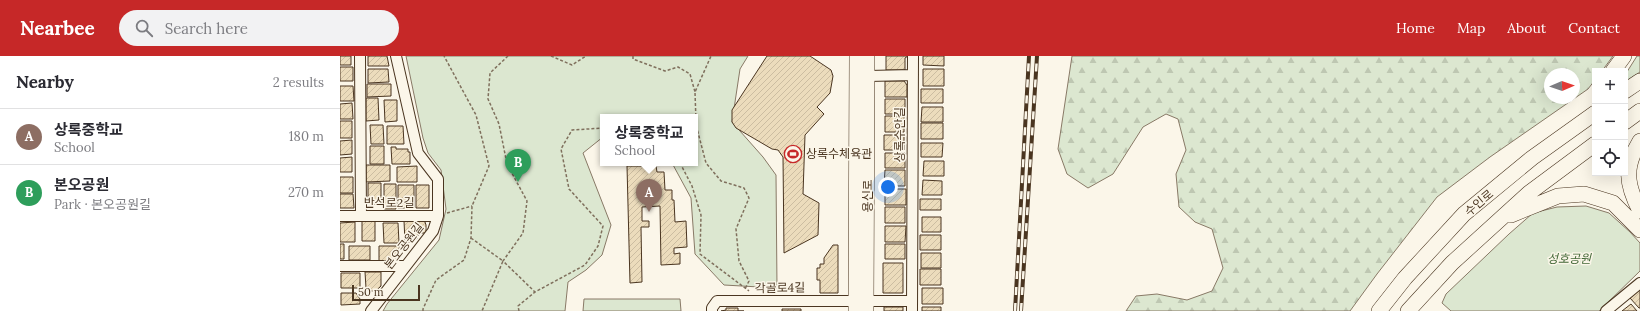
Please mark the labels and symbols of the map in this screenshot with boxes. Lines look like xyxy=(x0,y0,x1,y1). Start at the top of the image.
north arrow xyxy=(1544,68,1580,104)
street label: 상록수안길 xyxy=(892,107,907,163)
sports icon: 상록수체육관 xyxy=(783,144,803,164)
place label: 상록수체육관 xyxy=(806,146,872,161)
pin: B xyxy=(505,149,531,182)
your location xyxy=(878,177,898,197)
pin: A xyxy=(636,179,662,212)
street label: 용신로 xyxy=(860,179,875,213)
street label: 수인로 xyxy=(1461,186,1496,219)
street label: 반석로2길 xyxy=(364,195,414,210)
street label: 본오공원길 xyxy=(381,219,427,272)
park label: 성호공원 xyxy=(1547,251,1592,266)
street label: 각골로4길 xyxy=(755,280,805,295)
scale bar xyxy=(352,283,420,302)

